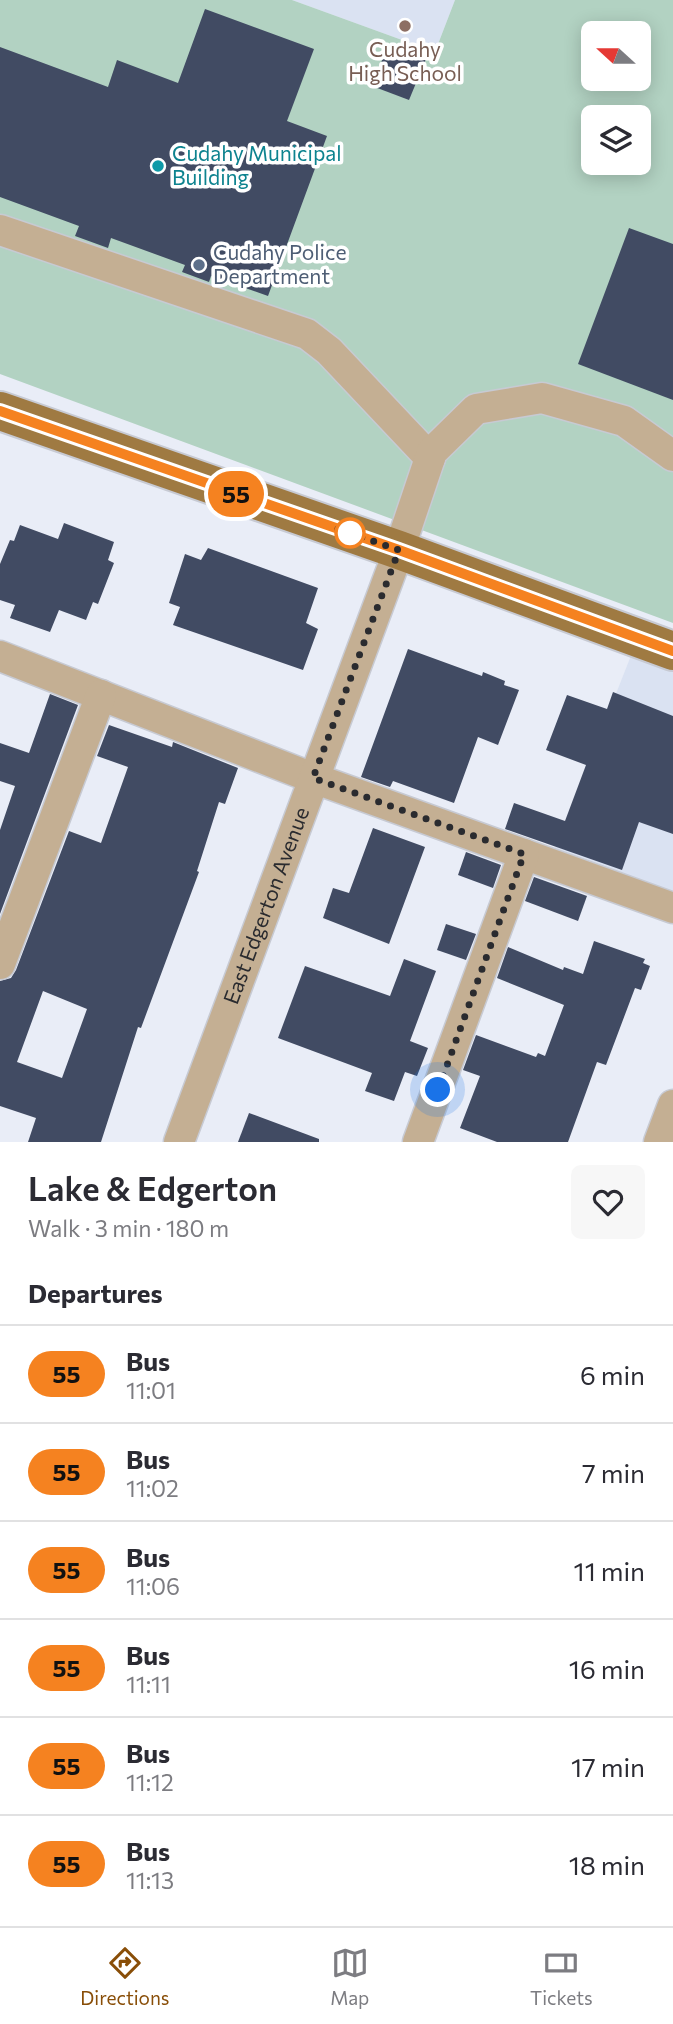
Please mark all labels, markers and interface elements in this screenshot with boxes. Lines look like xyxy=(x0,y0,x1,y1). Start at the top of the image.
marker: Cudahy High School xyxy=(397,18,413,34)
north arrow xyxy=(581,21,651,91)
map controls xyxy=(581,21,651,175)
place label: Cudahy High School xyxy=(348,36,462,85)
button: layers xyxy=(581,105,651,175)
place label: Cudahy Municipal Building xyxy=(172,140,342,189)
marker: Cudahy Municipal Building xyxy=(150,158,166,174)
place label: Cudahy Police Department xyxy=(213,239,346,288)
marker: Cudahy Police Department xyxy=(191,257,207,273)
line badge: 55 xyxy=(204,471,268,517)
text: 55 xyxy=(222,479,250,508)
unlabelled marker xyxy=(335,518,365,548)
street label: East Edgerton Avenue xyxy=(217,803,313,1007)
your location xyxy=(420,1072,455,1107)
button: heart xyxy=(571,1165,645,1239)
text: Lake & Edgerton xyxy=(28,1167,277,1208)
text: Walk · 3 min · 180 m xyxy=(28,1214,229,1242)
text: Departures xyxy=(28,1277,163,1308)
text: Bus xyxy=(126,1345,170,1376)
text: 55 xyxy=(53,1359,80,1388)
text: 6 min xyxy=(580,1359,645,1390)
text: 11:01 xyxy=(126,1376,176,1404)
text: Bus xyxy=(126,1443,170,1474)
text: 55 xyxy=(53,1457,80,1486)
text: 7 min xyxy=(582,1457,645,1488)
text: 11:02 xyxy=(126,1474,179,1502)
text: Bus xyxy=(126,1541,170,1572)
text: 55 xyxy=(53,1555,80,1584)
text: 11 min xyxy=(574,1555,645,1586)
text: 11:06 xyxy=(126,1572,180,1600)
text: Bus xyxy=(126,1639,170,1670)
text: 55 xyxy=(53,1653,80,1682)
text: 16 min xyxy=(569,1653,645,1684)
text: 11:11 xyxy=(126,1670,171,1698)
text: Bus xyxy=(126,1737,170,1768)
text: 55 xyxy=(53,1751,80,1780)
text: 17 min xyxy=(571,1751,645,1782)
text: 11:12 xyxy=(126,1768,174,1796)
text: Bus xyxy=(126,1835,170,1866)
text: 55 xyxy=(53,1849,80,1878)
text: 18 min xyxy=(569,1849,645,1880)
text: 11:13 xyxy=(126,1866,174,1894)
tab: Directions xyxy=(80,1944,169,2009)
tab: Map xyxy=(330,1944,369,2009)
tab: Tickets xyxy=(530,1944,593,2009)

